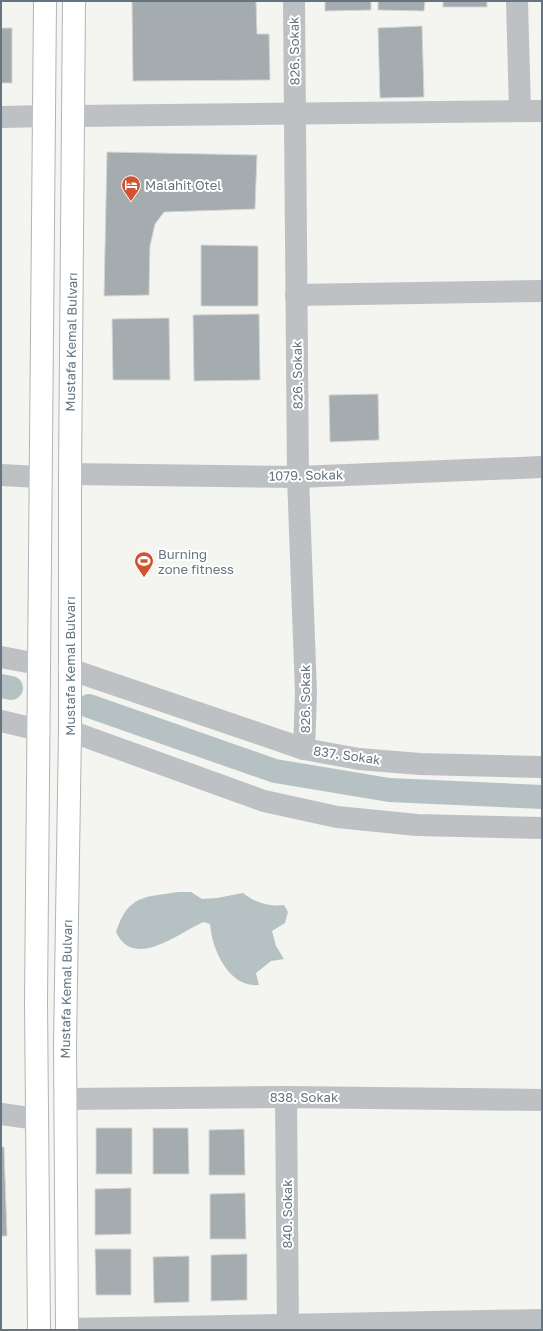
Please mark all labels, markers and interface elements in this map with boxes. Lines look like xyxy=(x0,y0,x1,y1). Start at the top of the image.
street label: 826. Sokak xyxy=(285,16,303,85)
hotel icon: Malahit Otel xyxy=(120,174,142,202)
place label: Malahit Otel xyxy=(145,177,221,193)
street label: Mustafa Kemal Bulvarı xyxy=(62,272,80,412)
street label: 826. Sokak xyxy=(288,340,306,409)
street label: 1079. Sokak xyxy=(269,466,344,484)
place label: Burning zone fitness xyxy=(158,546,234,577)
sports icon: Burning zone fitness xyxy=(133,550,155,578)
street label: Mustafa Kemal Bulvarı xyxy=(62,596,78,736)
street label: 826. Sokak xyxy=(297,664,313,733)
street label: 837. Sokak xyxy=(312,742,382,768)
street label: Mustafa Kemal Bulvarı xyxy=(57,919,75,1059)
street label: 838. Sokak xyxy=(270,1089,339,1105)
street label: 840. Sokak xyxy=(279,1179,295,1249)

